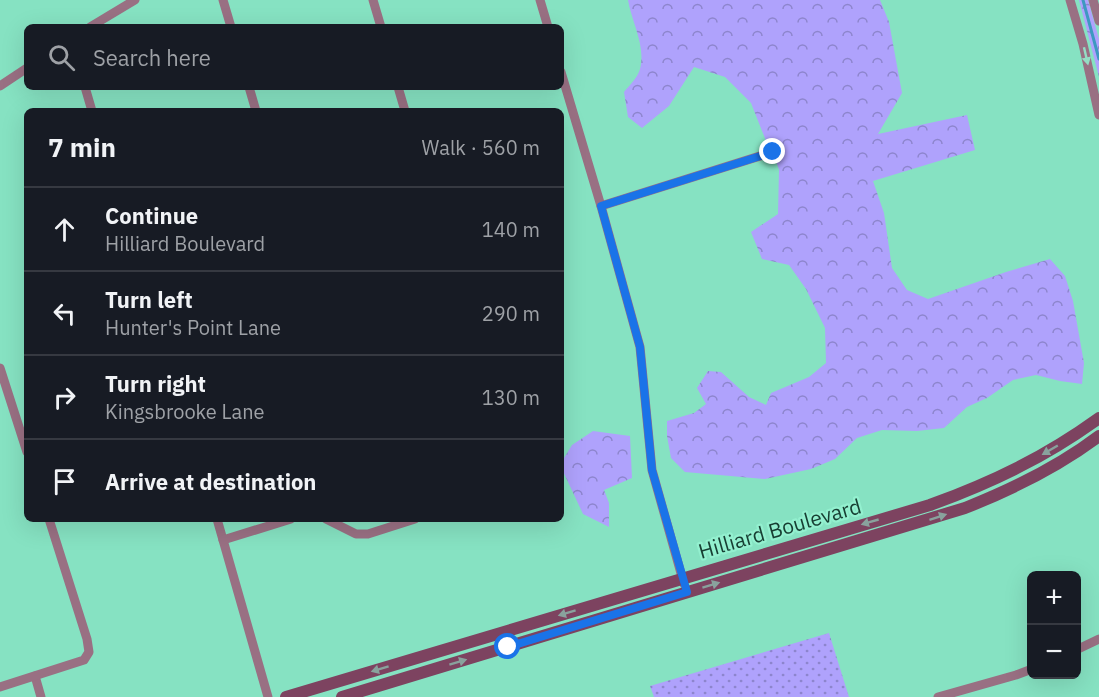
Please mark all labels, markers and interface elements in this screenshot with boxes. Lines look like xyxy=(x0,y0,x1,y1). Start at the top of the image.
search box xyxy=(24,24,564,90)
icon: search xyxy=(45,41,78,74)
text: Search here xyxy=(93,43,211,72)
one-way arrow xyxy=(1082,47,1091,66)
text: 7 min xyxy=(48,130,116,164)
text: Walk · 560 m xyxy=(422,134,540,161)
route end xyxy=(759,138,785,164)
text: Continue xyxy=(105,201,198,230)
icon: ahead xyxy=(48,213,81,246)
text: 140 m xyxy=(482,216,540,243)
text: Hilliard Boulevard xyxy=(105,230,265,257)
text: Turn left xyxy=(105,285,193,314)
icon: left xyxy=(48,297,81,330)
text: 290 m xyxy=(482,300,540,327)
text: Hunter's Point Lane xyxy=(105,314,281,341)
text: Turn right xyxy=(105,369,206,398)
icon: right xyxy=(48,381,81,414)
text: 130 m xyxy=(482,384,540,411)
text: Kingsbrooke Lane xyxy=(105,398,265,425)
one-way arrow xyxy=(1041,445,1058,455)
icon: arrive xyxy=(48,465,81,498)
text: Arrive at destination xyxy=(105,467,316,496)
street label: Hilliard Boulevard xyxy=(695,491,864,565)
one-way arrow xyxy=(929,512,947,521)
one-way arrow xyxy=(861,518,879,527)
map controls xyxy=(1027,571,1081,679)
button: + xyxy=(1027,571,1081,625)
one-way arrow xyxy=(702,580,720,589)
one-way arrow xyxy=(558,609,576,618)
button: − xyxy=(1027,625,1081,679)
route start xyxy=(494,633,520,659)
one-way arrow xyxy=(449,657,467,666)
one-way arrow xyxy=(371,665,389,674)

